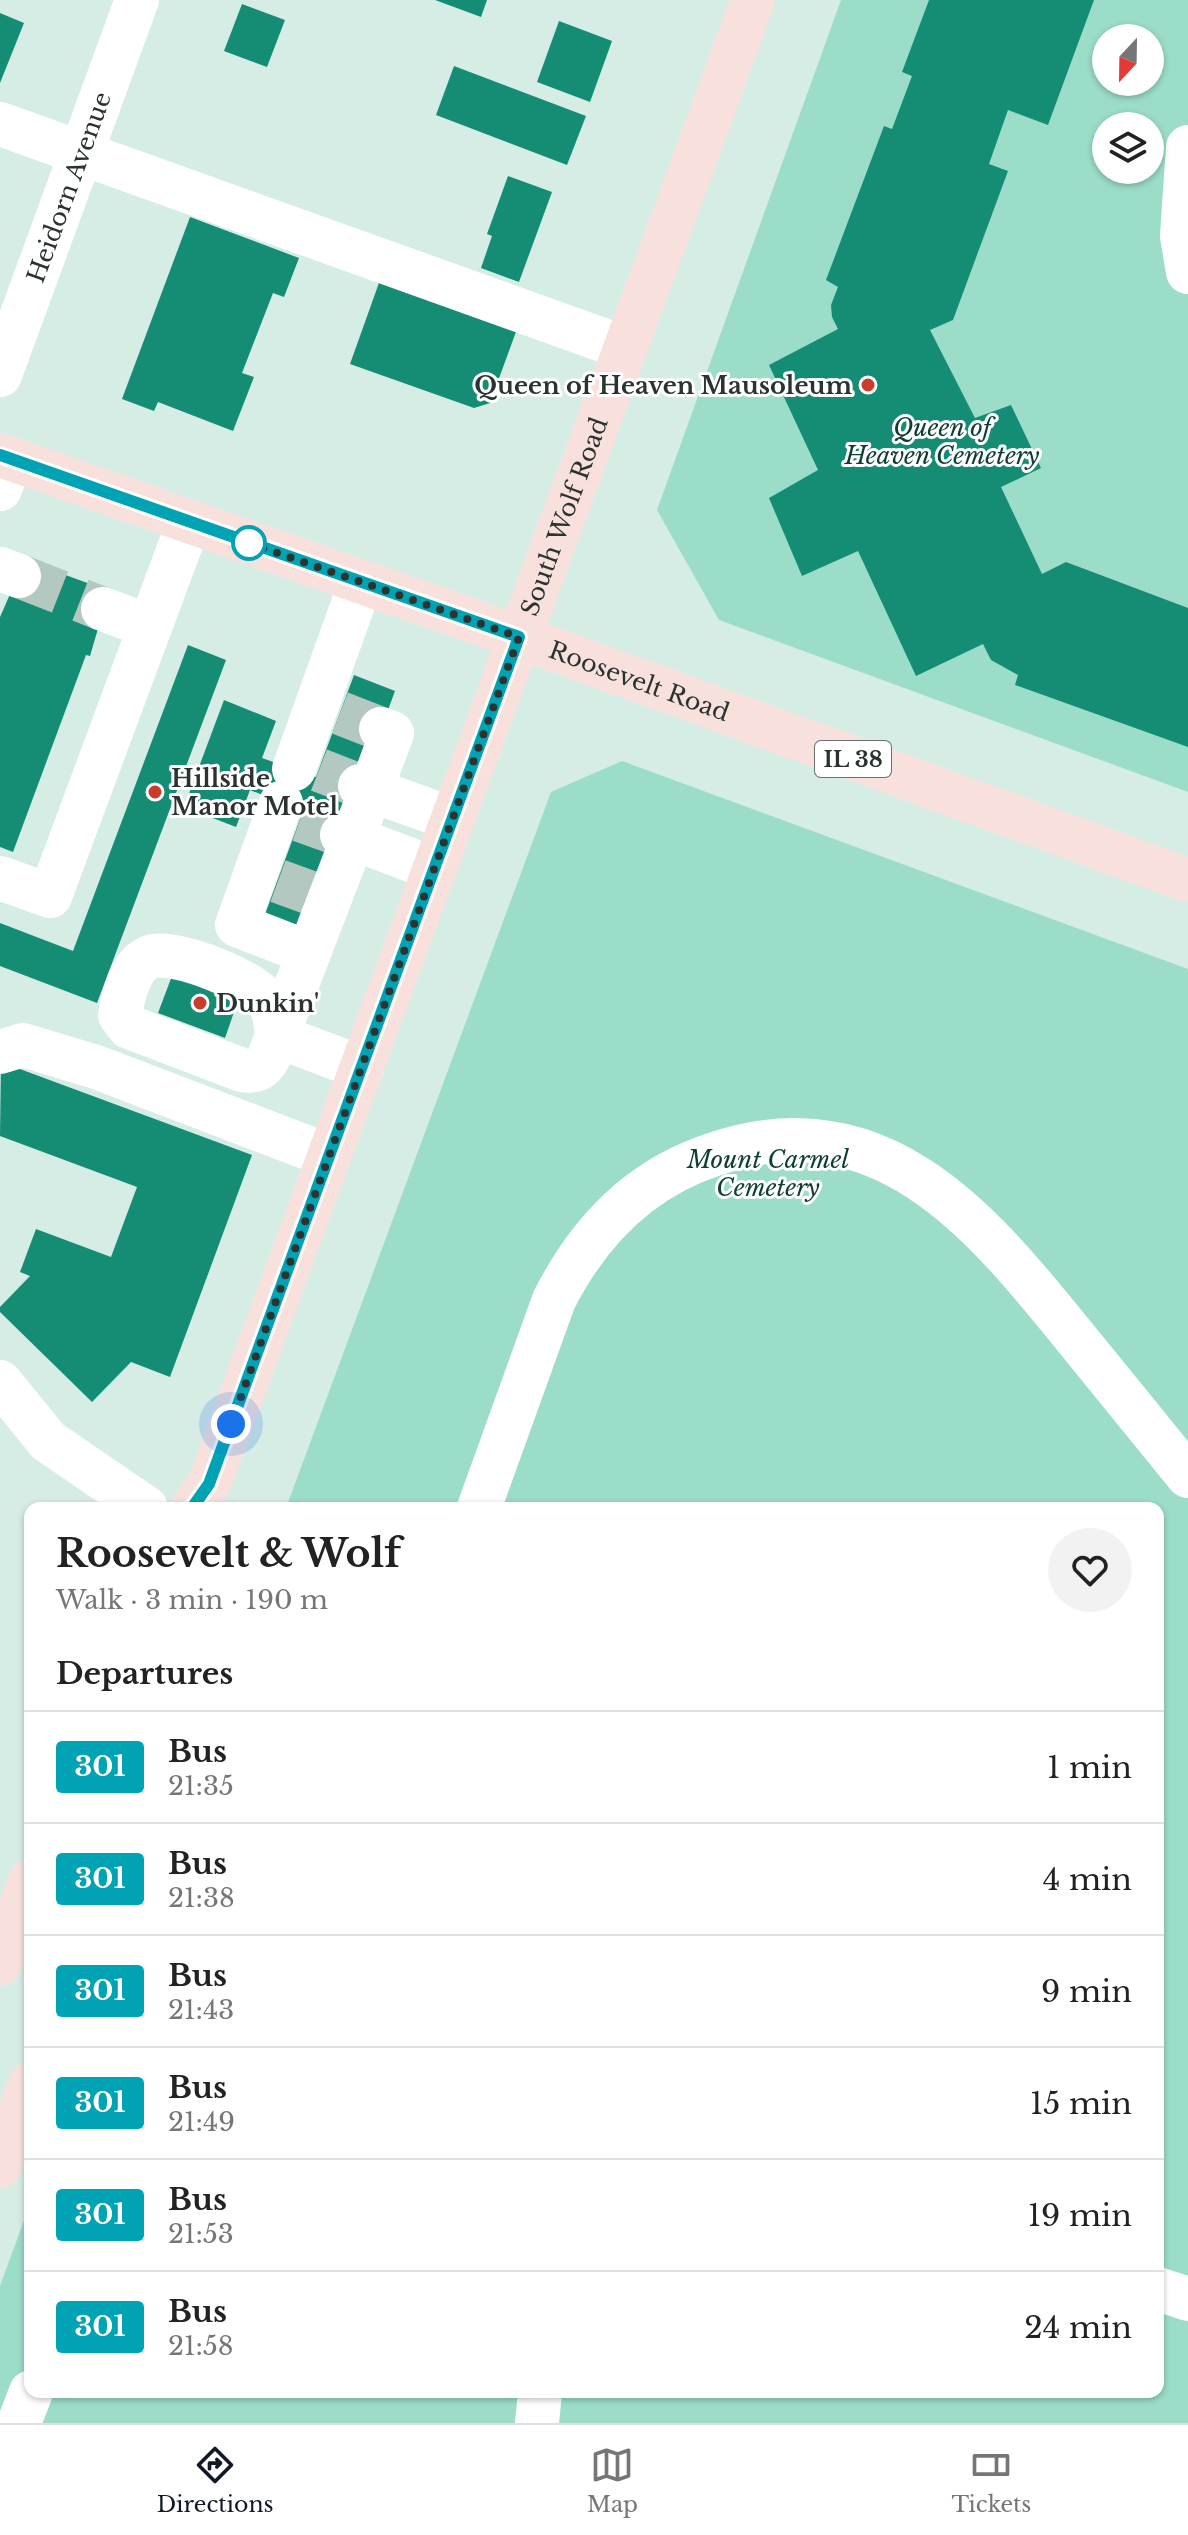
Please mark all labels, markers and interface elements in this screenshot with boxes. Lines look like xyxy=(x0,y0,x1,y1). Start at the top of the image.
north arrow xyxy=(1092,24,1164,96)
map controls xyxy=(1092,24,1164,184)
street label: Heidorn Avenue xyxy=(21,88,117,286)
button: layers xyxy=(1092,112,1164,184)
place label: Queen of Heaven Mausoleum xyxy=(474,371,852,400)
marker: Queen of Heaven Mausoleum xyxy=(859,376,877,394)
street label: South Wolf Road xyxy=(514,413,613,620)
park label: Queen of Heaven Cemetery xyxy=(844,413,1040,470)
unlabelled marker xyxy=(232,526,266,560)
street label: Roosevelt Road xyxy=(545,635,734,727)
road number: IL 38 xyxy=(815,741,891,777)
place label: Hillside Manor Motel xyxy=(171,764,338,821)
marker: Hillside Manor Motel xyxy=(146,783,164,801)
place label: Dunkin' xyxy=(216,989,319,1018)
marker: Dunkin' xyxy=(191,994,209,1012)
park label: Mount Carmel Cemetery xyxy=(686,1145,849,1202)
your location xyxy=(211,1404,251,1444)
button: heart xyxy=(1048,1528,1132,1612)
text: Roosevelt & Wolf xyxy=(56,1530,401,1577)
text: Walk · 3 min · 190 m xyxy=(56,1584,328,1616)
text: Departures xyxy=(56,1655,233,1692)
text: Bus xyxy=(168,1733,227,1770)
text: 301 xyxy=(74,1749,126,1784)
text: 1 min xyxy=(1047,1749,1132,1786)
text: 21:35 xyxy=(168,1770,234,1802)
text: Bus xyxy=(168,1845,227,1882)
text: 301 xyxy=(74,1861,126,1896)
text: 4 min xyxy=(1043,1861,1132,1898)
text: 21:38 xyxy=(168,1882,235,1914)
text: Bus xyxy=(168,1957,227,1994)
text: 301 xyxy=(74,1973,126,2008)
text: 9 min xyxy=(1041,1973,1132,2010)
text: 21:43 xyxy=(168,1994,234,2026)
text: Bus xyxy=(168,2069,227,2106)
text: 301 xyxy=(74,2085,126,2120)
text: 15 min xyxy=(1030,2085,1132,2122)
text: 21:49 xyxy=(168,2106,235,2138)
text: Bus xyxy=(168,2181,227,2218)
text: 301 xyxy=(74,2197,126,2232)
text: 19 min xyxy=(1028,2197,1132,2234)
text: 21:53 xyxy=(168,2218,234,2250)
text: Bus xyxy=(168,2293,227,2330)
text: 301 xyxy=(74,2309,126,2344)
text: 24 min xyxy=(1024,2309,1132,2346)
text: 21:58 xyxy=(168,2330,234,2362)
tab: Directions xyxy=(157,2443,274,2518)
tab: Map xyxy=(587,2443,638,2518)
tab: Tickets xyxy=(951,2443,1031,2518)

